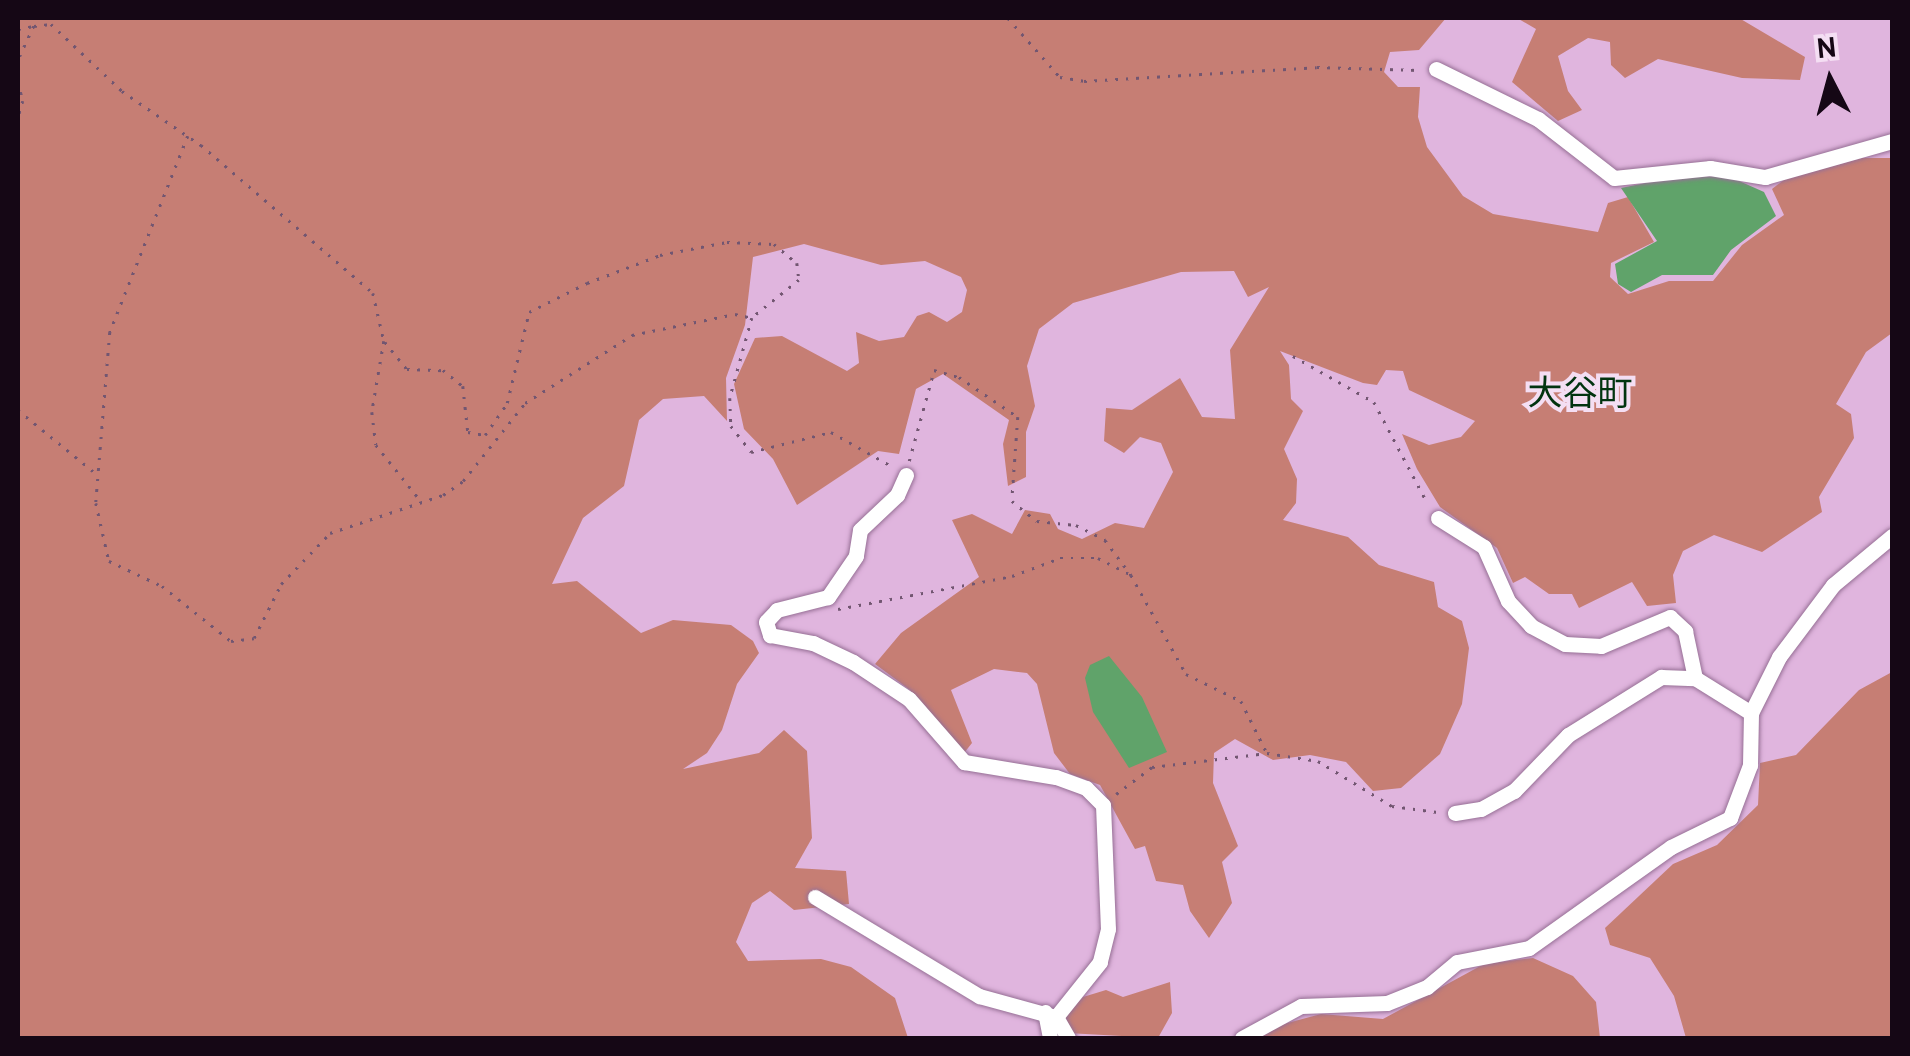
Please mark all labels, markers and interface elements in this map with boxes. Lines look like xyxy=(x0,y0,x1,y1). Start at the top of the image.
north arrow xyxy=(1780,30,1880,130)
text: N xyxy=(1815,31,1839,69)
district label: 大谷町 xyxy=(1528,375,1632,417)

